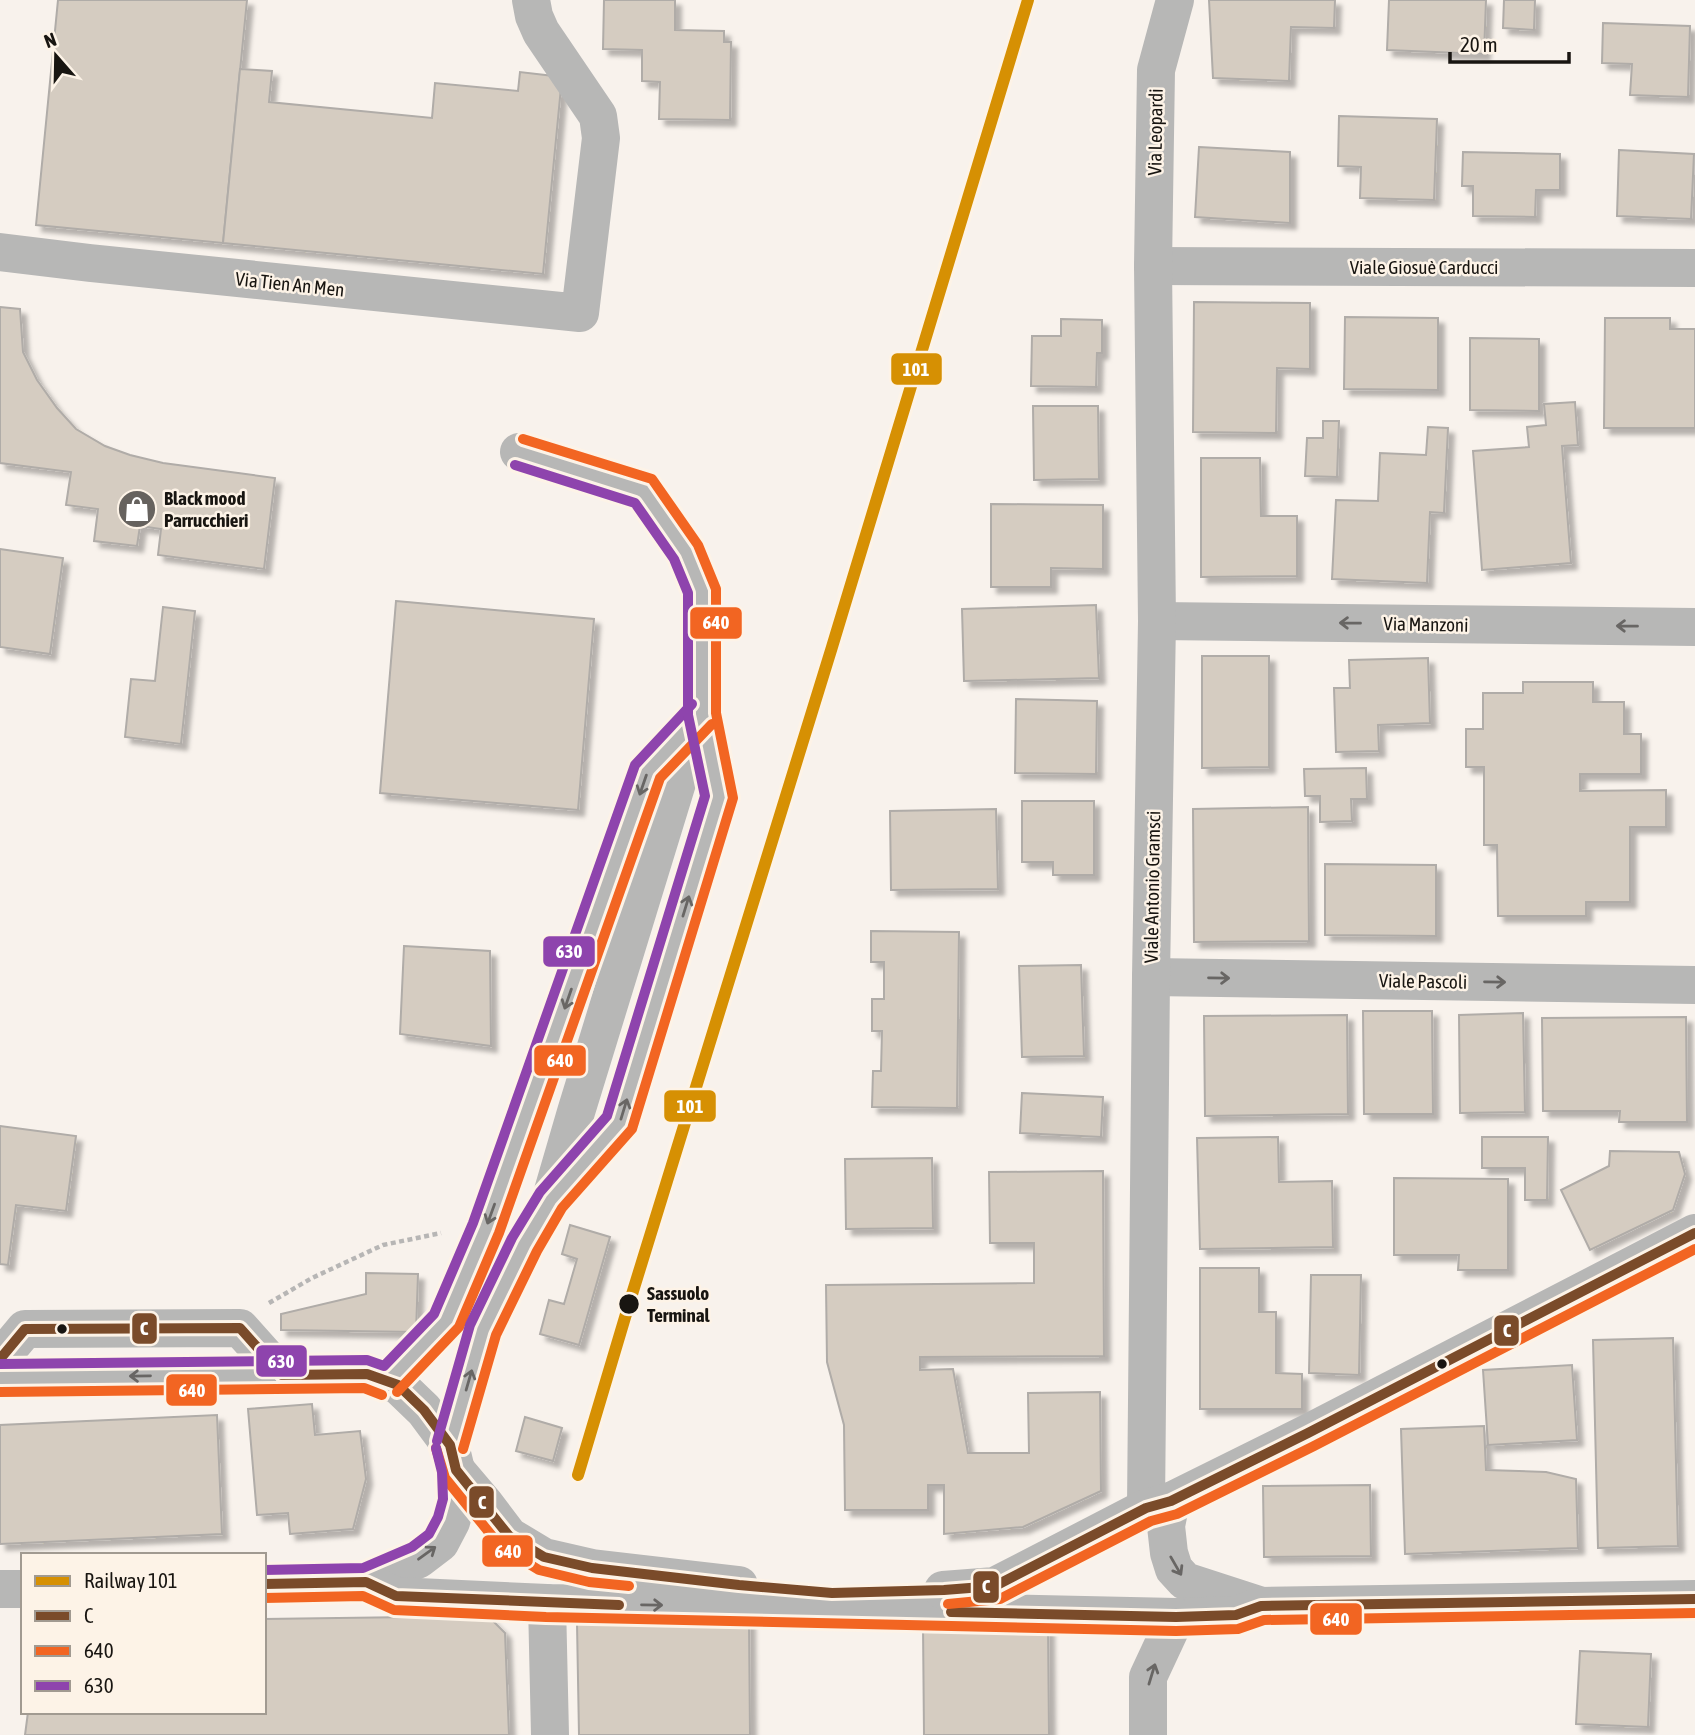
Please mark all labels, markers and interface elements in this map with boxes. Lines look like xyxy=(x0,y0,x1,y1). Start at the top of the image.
north arrow xyxy=(21,21,91,91)
scale bar xyxy=(1450,21,1569,65)
text: N xyxy=(41,28,59,52)
text: 20 m xyxy=(1460,32,1498,56)
street label: Via Leopardi xyxy=(1143,88,1167,176)
street label: Viale Giosuè Carducci xyxy=(1350,256,1498,278)
street label: Via Tien An Men xyxy=(234,267,346,301)
line badge: 101 xyxy=(890,352,943,386)
text: 101 xyxy=(903,358,929,380)
place label: Black mood Parrucchieri xyxy=(164,487,248,531)
shop icon: Black mood Parrucchieri xyxy=(116,488,158,530)
line badge: 640 xyxy=(689,606,743,640)
text: 640 xyxy=(703,611,729,633)
street label: Via Manzoni xyxy=(1383,612,1469,636)
one-way arrow xyxy=(1339,616,1362,630)
one-way arrow xyxy=(1616,619,1639,633)
one-way arrow xyxy=(636,773,649,795)
street label: Viale Antonio Gramsci xyxy=(1140,811,1164,963)
one-way arrow xyxy=(681,895,694,917)
line badge: 630 xyxy=(542,935,596,968)
text: 630 xyxy=(556,940,582,962)
street label: Viale Pascoli xyxy=(1379,969,1467,993)
one-way arrow xyxy=(1207,971,1230,984)
one-way arrow xyxy=(1484,975,1507,988)
one-way arrow xyxy=(560,988,573,1010)
line badge: 640 xyxy=(533,1044,587,1077)
text: 640 xyxy=(547,1049,573,1071)
line badge: 101 xyxy=(663,1089,717,1123)
text: 101 xyxy=(677,1095,703,1117)
one-way arrow xyxy=(618,1099,631,1121)
one-way arrow xyxy=(484,1202,496,1224)
place label: Sassuolo Terminal xyxy=(647,1282,711,1326)
marker: Sassuolo Terminal xyxy=(617,1292,641,1316)
line badge: C xyxy=(131,1312,158,1345)
line badge: C xyxy=(1493,1314,1520,1347)
text: C xyxy=(140,1317,149,1339)
text: C xyxy=(1503,1319,1512,1341)
unlabelled marker xyxy=(55,1322,69,1336)
line badge: 630 xyxy=(255,1344,308,1378)
text: 630 xyxy=(268,1350,294,1372)
unlabelled marker xyxy=(1435,1357,1449,1371)
one-way arrow xyxy=(463,1369,476,1391)
one-way arrow xyxy=(129,1370,152,1383)
line badge: 640 xyxy=(165,1373,218,1407)
text: 640 xyxy=(179,1379,205,1401)
line badge: C xyxy=(468,1485,495,1519)
text: C xyxy=(478,1491,487,1513)
line badge: 640 xyxy=(481,1534,534,1568)
text: 640 xyxy=(495,1540,521,1562)
one-way arrow xyxy=(418,1545,436,1560)
legend xyxy=(21,1553,266,1714)
one-way arrow xyxy=(1169,1556,1183,1576)
text: Railway 101 xyxy=(84,1568,178,1592)
line badge: C xyxy=(972,1570,1000,1604)
text: C xyxy=(982,1575,991,1597)
one-way arrow xyxy=(640,1599,663,1612)
line badge: 640 xyxy=(1309,1602,1363,1636)
text: C xyxy=(84,1603,94,1627)
text: 640 xyxy=(1323,1608,1349,1630)
text: 640 xyxy=(84,1638,114,1662)
one-way arrow xyxy=(1146,1663,1159,1685)
text: 630 xyxy=(84,1673,114,1697)

